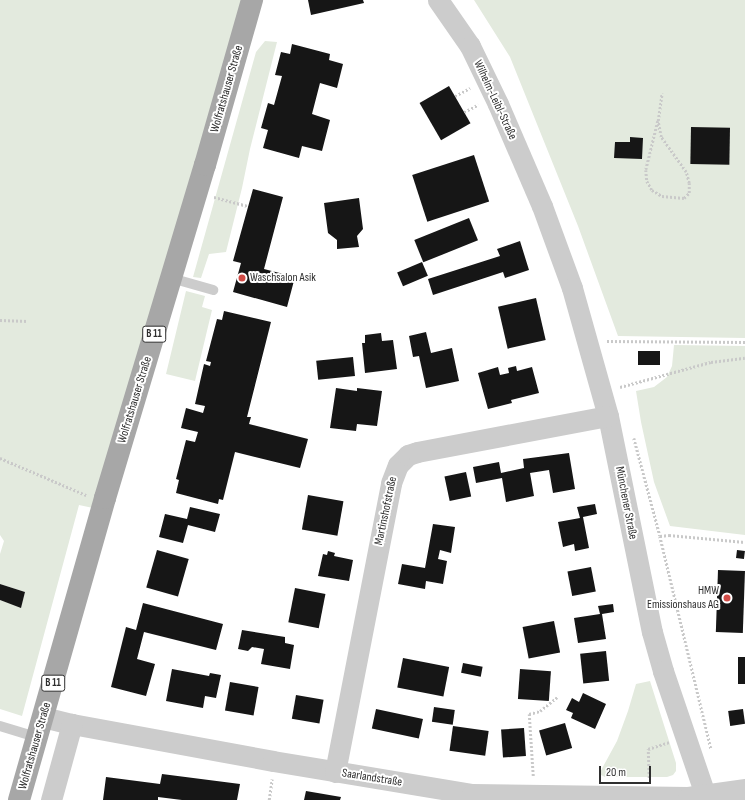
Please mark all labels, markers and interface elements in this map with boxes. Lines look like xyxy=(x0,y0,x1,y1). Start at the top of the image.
street label: Wolfratshauser Straße xyxy=(208,44,246,134)
street label: Wilhelm-Leibl-Straße xyxy=(470,58,520,142)
place label: Waschsalon Asik xyxy=(250,271,316,285)
marker: Waschsalon Asik xyxy=(237,273,247,283)
road number: B 11 xyxy=(142,325,166,343)
street label: Wolfratshauser Straße xyxy=(115,355,155,445)
street label: Münchener Straße xyxy=(612,465,640,541)
street label: Martinshofstraße xyxy=(372,475,400,547)
place label: HMW Emissionshaus AG xyxy=(647,584,719,612)
marker: HMW Emissionshaus AG xyxy=(722,593,732,603)
road number: B 11 xyxy=(41,674,65,692)
street label: Wolfratshauser Straße xyxy=(16,701,54,791)
scale bar xyxy=(601,758,653,784)
text: 20 m xyxy=(606,765,626,780)
street label: Saarlandstraße xyxy=(341,766,403,790)

